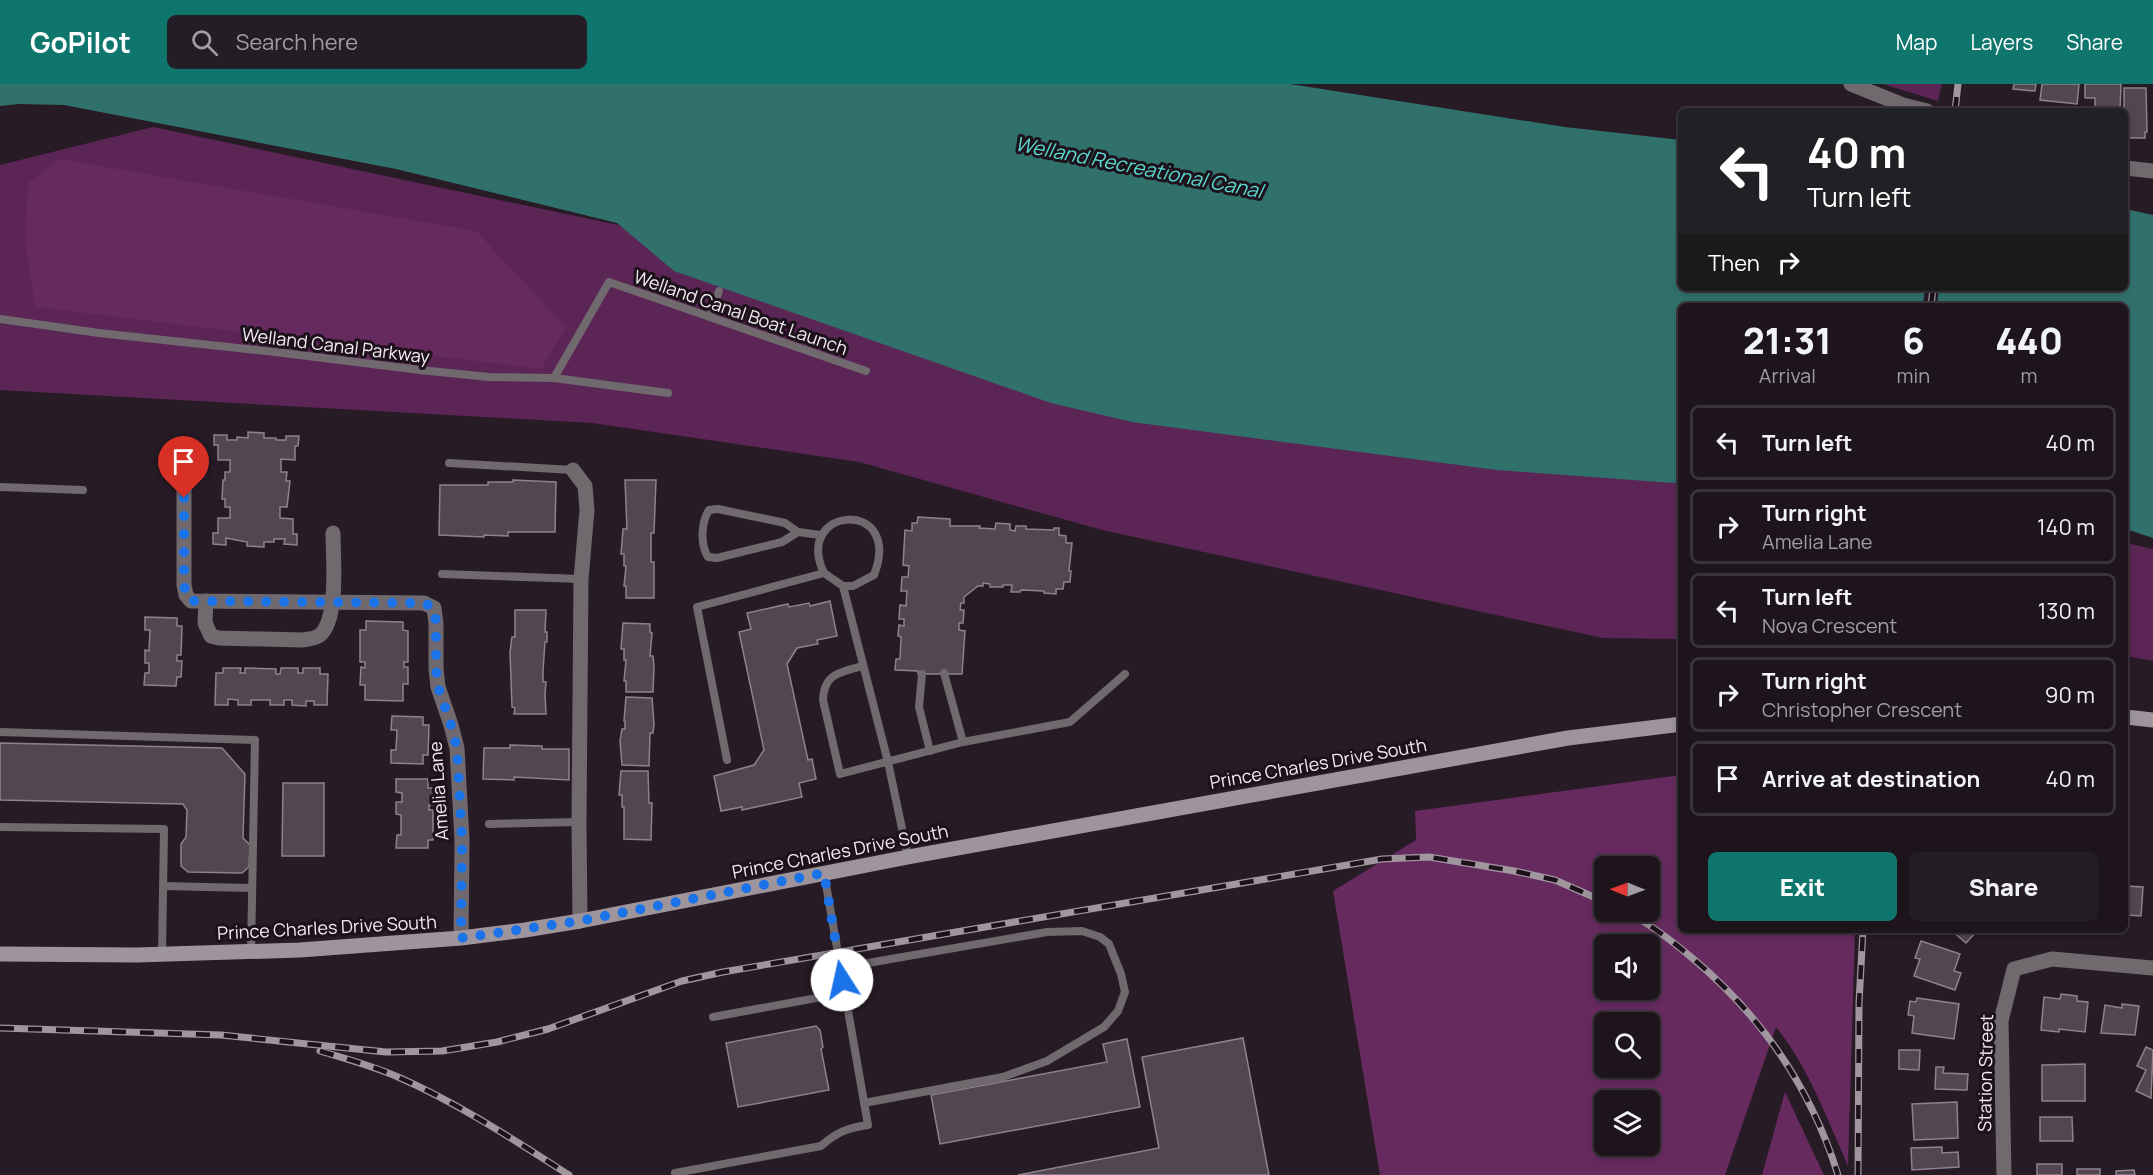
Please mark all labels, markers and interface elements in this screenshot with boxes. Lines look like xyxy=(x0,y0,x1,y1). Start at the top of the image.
search box xyxy=(167,15,587,69)
text: GoPilot xyxy=(30,23,131,61)
icon: search xyxy=(188,26,221,59)
text: Search here xyxy=(236,27,358,57)
text: Map xyxy=(1896,28,1937,56)
text: Layers xyxy=(1970,28,2033,56)
text: Share xyxy=(2066,28,2123,56)
text: 40 m xyxy=(1807,123,1906,181)
water label: Welland Recreational Canal xyxy=(1013,130,1267,205)
icon: left xyxy=(1708,132,1786,210)
text: Turn left xyxy=(1807,178,1911,215)
icon: right xyxy=(1772,246,1805,279)
text: Then xyxy=(1708,248,1760,278)
street label: Welland Canal Boat Launch xyxy=(631,264,851,360)
text: 21:31 xyxy=(1743,316,1832,365)
text: 6 xyxy=(1902,316,1925,365)
text: 440 xyxy=(1995,316,2063,365)
street label: Welland Canal Parkway xyxy=(241,322,432,368)
text: Arrival xyxy=(1759,362,1816,389)
text: min xyxy=(1897,362,1930,389)
text: m xyxy=(2021,362,2038,389)
icon: left xyxy=(1711,426,1744,459)
text: Turn left xyxy=(1762,428,1852,458)
text: 40 m xyxy=(2046,428,2095,458)
pin xyxy=(158,436,209,498)
icon: arrive xyxy=(167,445,200,478)
text: Turn right xyxy=(1762,498,1867,528)
icon: right xyxy=(1711,510,1744,543)
text: 140 m xyxy=(2037,512,2095,542)
text: Amelia Lane xyxy=(1762,528,1873,555)
text: Turn left xyxy=(1762,582,1852,612)
icon: left xyxy=(1711,594,1744,627)
text: 130 m xyxy=(2038,596,2095,626)
text: Nova Crescent xyxy=(1762,612,1897,639)
text: Turn right xyxy=(1762,666,1867,696)
icon: right xyxy=(1711,678,1744,711)
text: 90 m xyxy=(2045,680,2095,710)
text: Christopher Crescent xyxy=(1762,696,1962,723)
street label: Prince Charles Drive South xyxy=(1208,732,1428,794)
street label: Amelia Lane xyxy=(423,741,453,841)
icon: arrive xyxy=(1711,762,1744,795)
text: Arrive at destination xyxy=(1762,764,1980,794)
text: 40 m xyxy=(2046,764,2095,794)
street label: Prince Charles Drive South xyxy=(730,818,950,884)
button: Exit xyxy=(1708,852,1897,921)
button: Share xyxy=(1909,852,2098,921)
north arrow xyxy=(1594,856,1660,922)
map controls xyxy=(1594,856,1660,1156)
street label: Prince Charles Drive South xyxy=(217,909,437,945)
button: sound xyxy=(1594,934,1660,1000)
position arrow xyxy=(810,948,874,1012)
button: search xyxy=(1594,1012,1660,1078)
street label: Station Street xyxy=(1972,1014,1998,1132)
button: layers xyxy=(1594,1090,1660,1156)

